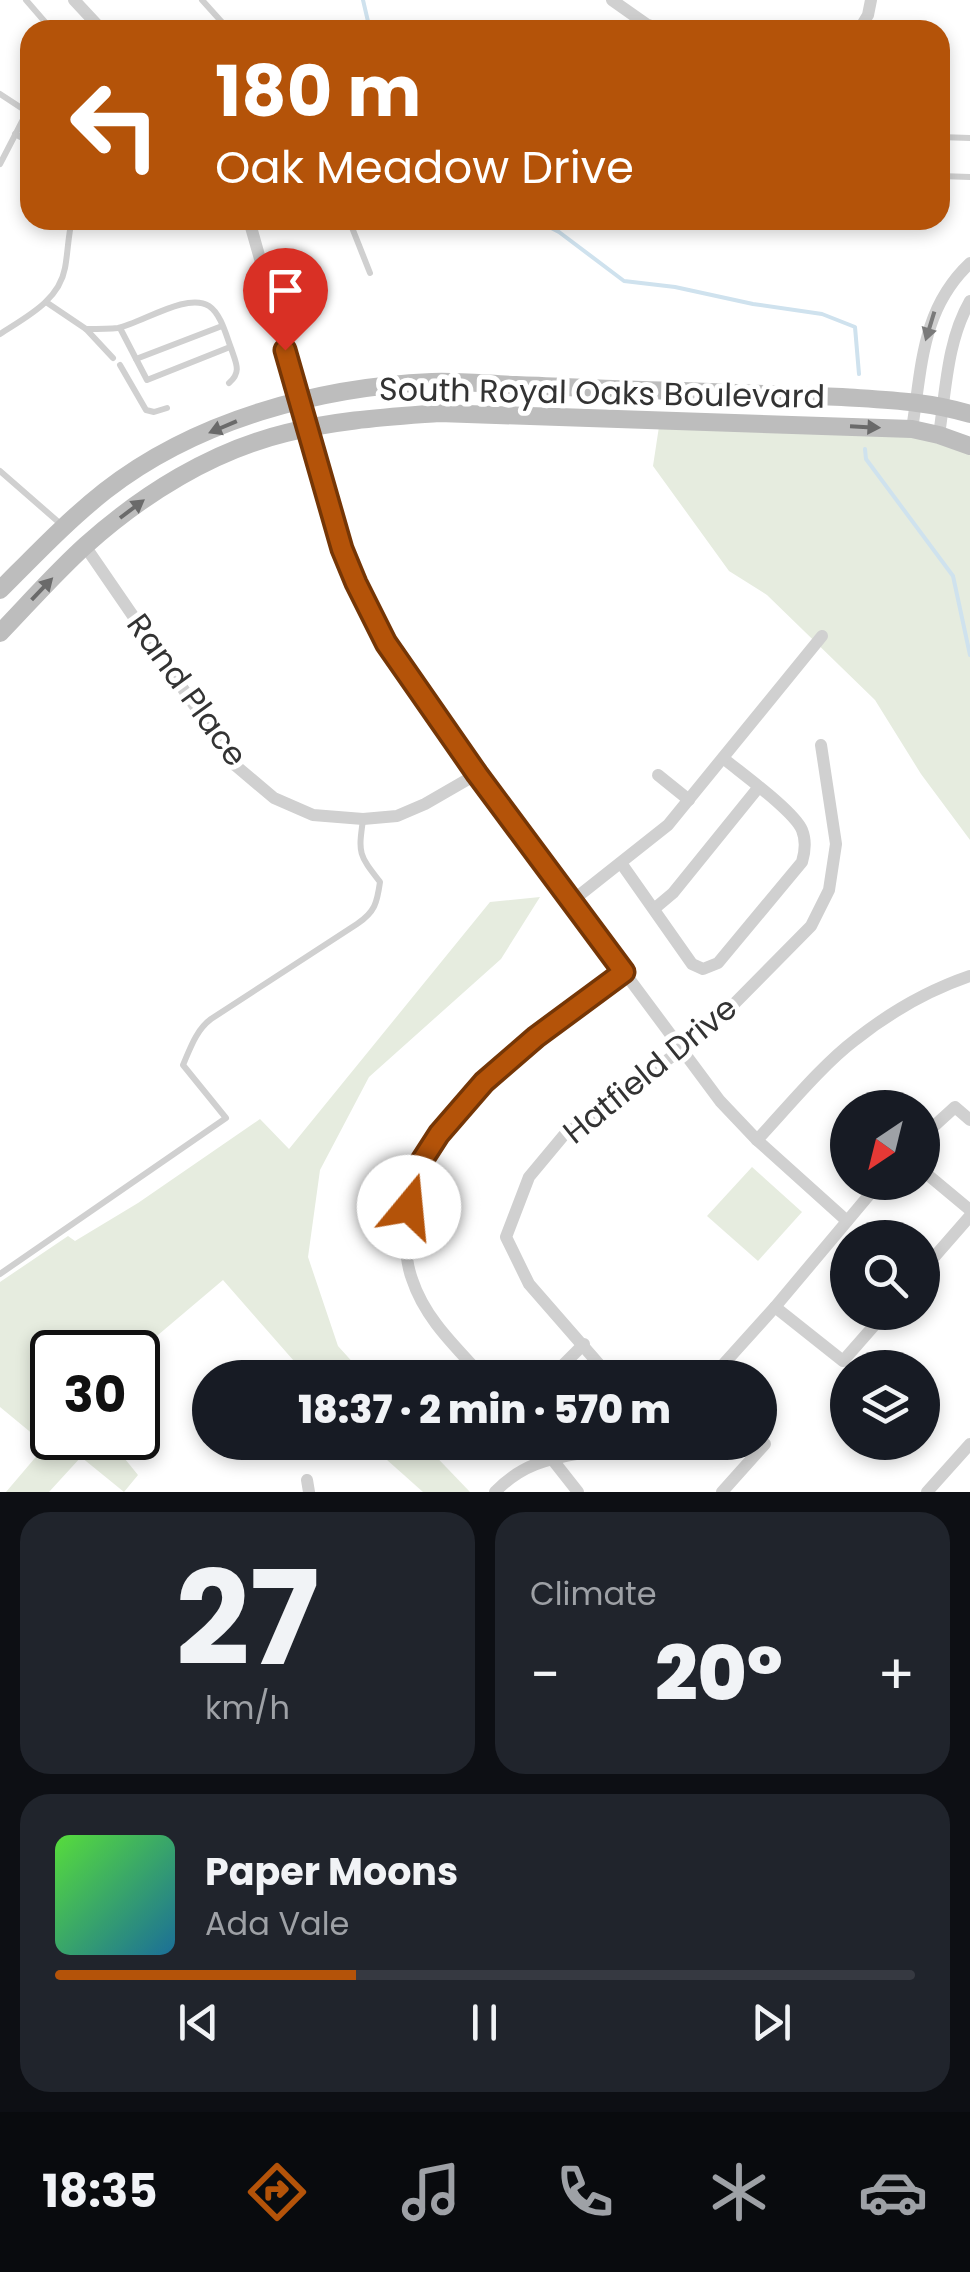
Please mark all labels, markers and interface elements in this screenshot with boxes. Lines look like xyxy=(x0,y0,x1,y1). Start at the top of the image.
text: 180 m xyxy=(215,42,421,141)
icon: left xyxy=(50,60,180,190)
text: Oak Meadow Drive xyxy=(215,136,634,199)
pin xyxy=(243,248,328,351)
icon: arrive xyxy=(258,263,313,318)
one-way arrow xyxy=(922,311,937,342)
street label: South Royal Oaks Boulevard xyxy=(378,366,826,419)
one-way arrow xyxy=(208,419,238,435)
one-way arrow xyxy=(850,420,882,436)
one-way arrow xyxy=(119,500,145,519)
one-way arrow xyxy=(30,578,54,602)
street label: Rand Place xyxy=(117,604,258,775)
street label: Hatfield Drive xyxy=(553,985,746,1154)
north arrow xyxy=(830,1090,940,1200)
map controls xyxy=(830,1090,940,1460)
position arrow xyxy=(357,1155,461,1259)
button: search xyxy=(830,1220,940,1330)
speed limit sign: 30 xyxy=(30,1330,160,1460)
button: layers xyxy=(830,1350,940,1460)
text: 18:37 · 2 min · 570 m xyxy=(298,1383,671,1436)
text: 27 xyxy=(176,1527,319,1710)
text: Climate xyxy=(530,1571,657,1616)
text: 20° xyxy=(655,1621,783,1726)
text: − xyxy=(530,1636,560,1713)
text: + xyxy=(877,1636,915,1713)
text: km/h xyxy=(205,1685,290,1730)
text: Paper Moons xyxy=(205,1845,458,1898)
text: Ada Vale xyxy=(205,1901,349,1946)
icon: previous xyxy=(171,1995,226,2050)
icon: pause xyxy=(457,1995,512,2050)
icon: next xyxy=(744,1995,799,2050)
icon: directions xyxy=(242,2157,312,2227)
icon: music xyxy=(396,2157,466,2227)
icon: phone xyxy=(550,2157,620,2227)
icon: climate xyxy=(704,2157,774,2227)
icon: car xyxy=(858,2157,928,2227)
text: 18:35 xyxy=(42,2160,157,2223)

